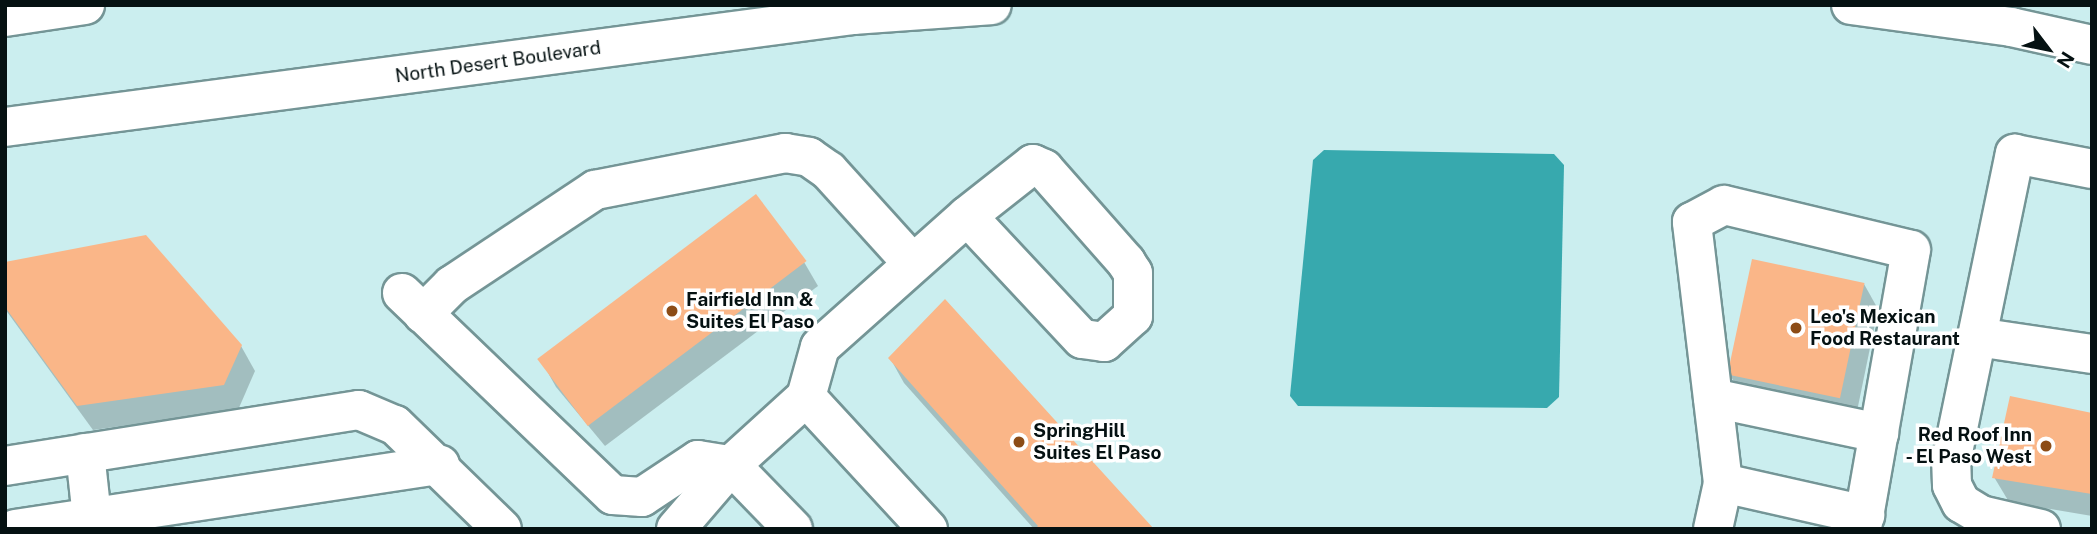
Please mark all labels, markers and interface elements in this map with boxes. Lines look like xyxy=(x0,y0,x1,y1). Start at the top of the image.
north arrow xyxy=(2013,14,2083,84)
street label: North Desert Boulevard xyxy=(394,36,602,88)
text: N xyxy=(2053,48,2079,72)
place label: Fairfield Inn & Suites El Paso xyxy=(686,289,815,333)
marker: Fairfield Inn & Suites El Paso xyxy=(664,303,680,319)
place label: Leo's Mexican Food Restaurant xyxy=(1810,306,1960,350)
marker: Leo's Mexican Food Restaurant xyxy=(1788,320,1804,336)
place label: SpringHill Suites El Paso xyxy=(1033,420,1162,464)
place label: Red Roof Inn - El Paso West xyxy=(1904,424,2032,468)
marker: SpringHill Suites El Paso xyxy=(1011,434,1027,450)
marker: Red Roof Inn - El Paso West xyxy=(2038,438,2054,454)

